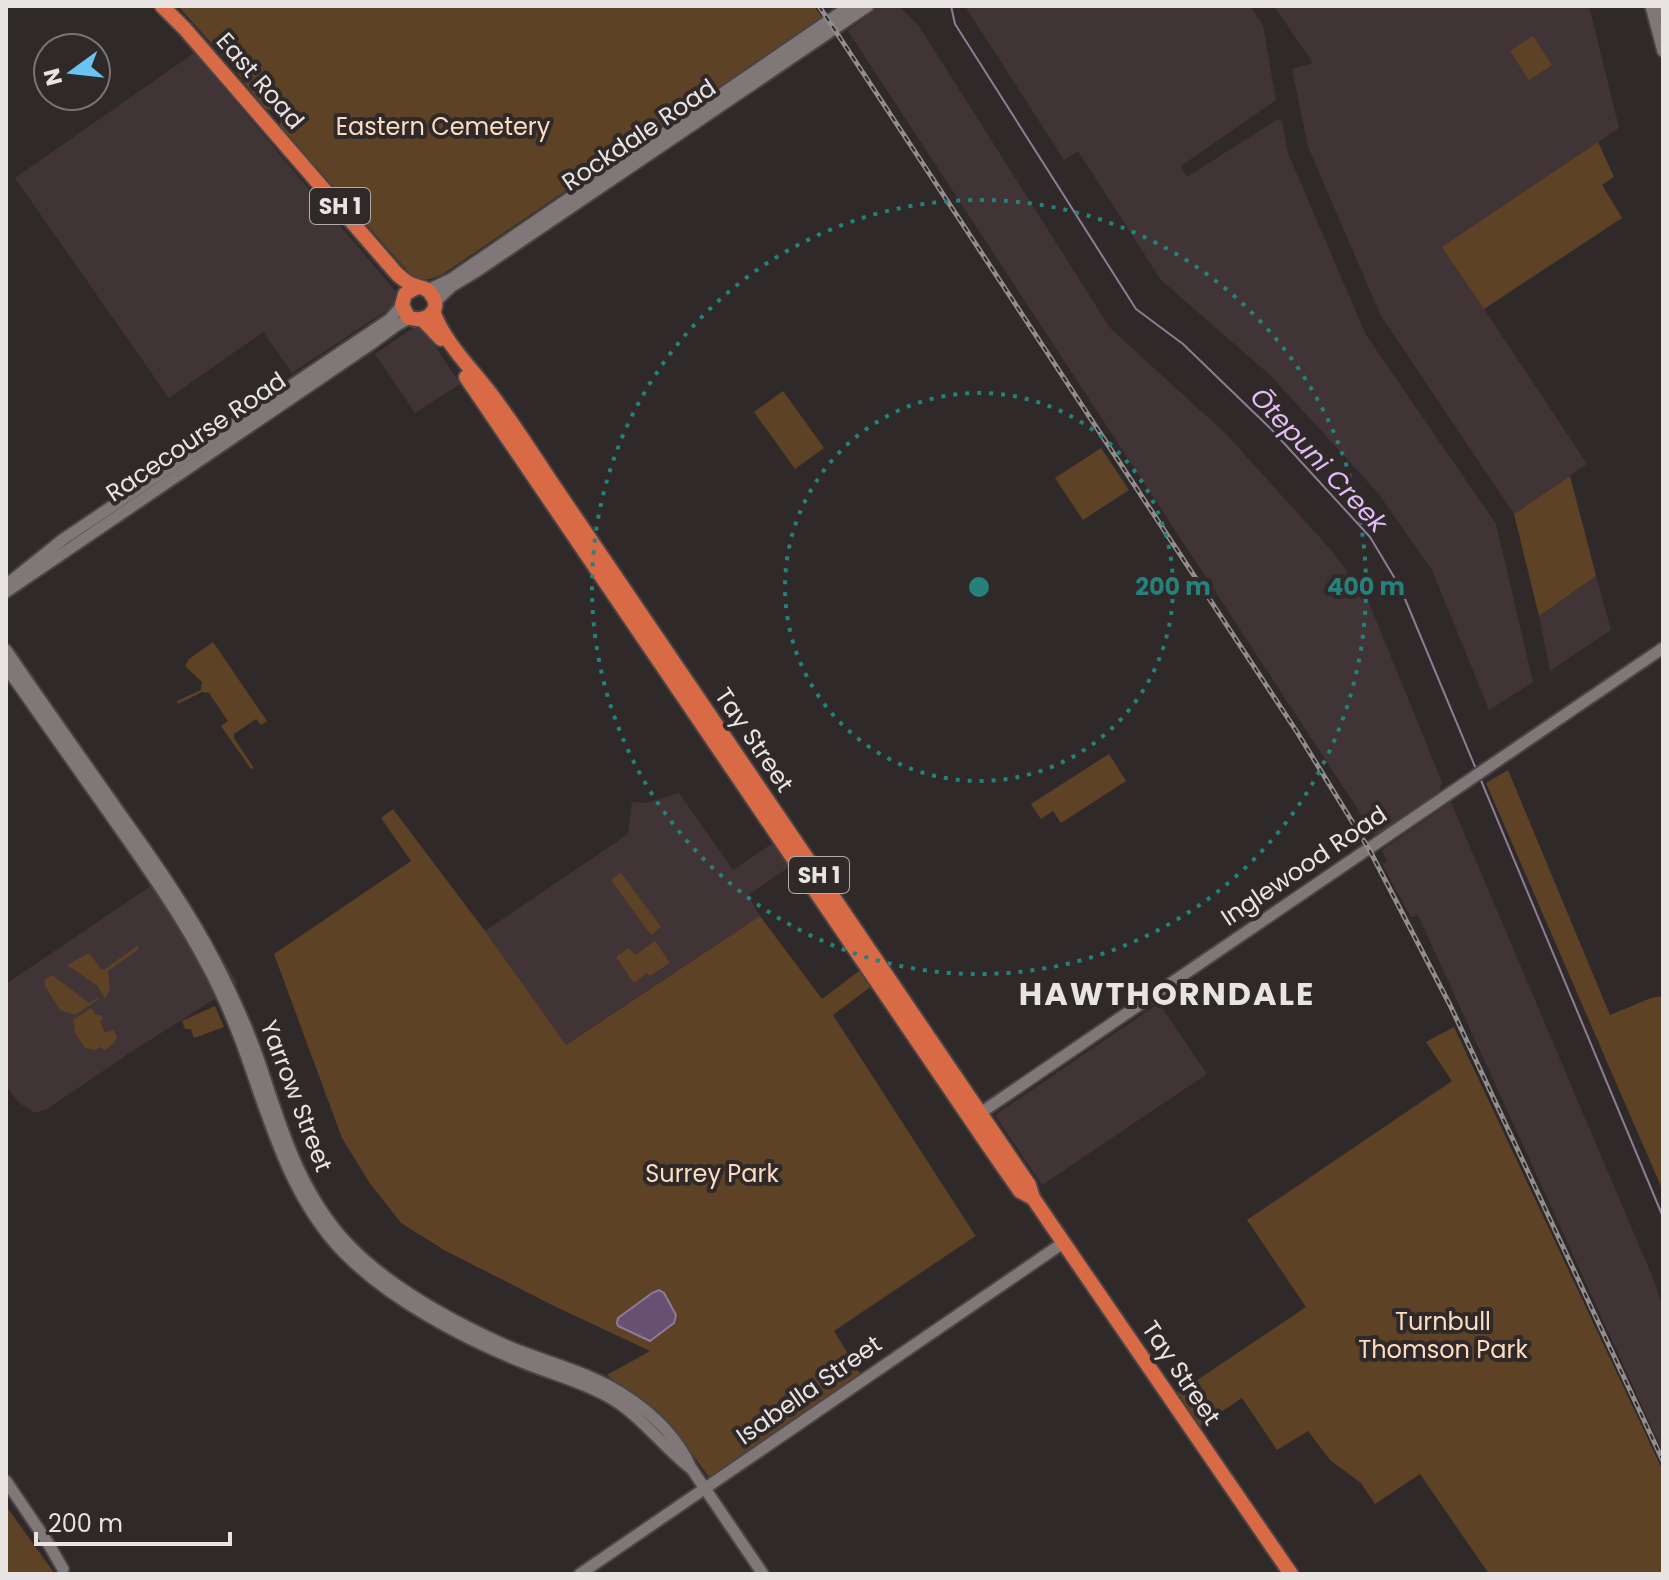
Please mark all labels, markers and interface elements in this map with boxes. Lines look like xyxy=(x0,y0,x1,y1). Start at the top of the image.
street label: East Road xyxy=(209,25,312,136)
north arrow xyxy=(32,32,112,112)
text: N xyxy=(36,65,70,89)
street label: Rockdale Road xyxy=(555,71,722,198)
park label: Eastern Cemetery xyxy=(336,110,551,143)
road number: SH 1 xyxy=(310,188,370,224)
street label: Racecourse Road xyxy=(99,364,292,509)
water label: Ōtepuni Creek xyxy=(1242,380,1397,542)
text: 200 m xyxy=(1135,570,1211,603)
text: 400 m xyxy=(1327,570,1405,603)
centre of rings xyxy=(965,573,993,601)
street label: Tay Street xyxy=(707,681,801,798)
street label: Inglewood Road xyxy=(1214,798,1393,933)
road number: SH 1 xyxy=(789,857,849,893)
district label: HAWTHORNDALE xyxy=(1019,971,1315,1016)
street label: Yarrow Street xyxy=(252,1015,341,1176)
park label: Surrey Park xyxy=(645,1157,779,1190)
park label: Turnbull Thomson Park xyxy=(1358,1305,1528,1366)
street label: Tay Street xyxy=(1134,1314,1228,1431)
street label: Isabella Street xyxy=(729,1327,888,1452)
scale bar xyxy=(36,1496,230,1546)
text: 200 m xyxy=(48,1507,123,1540)

